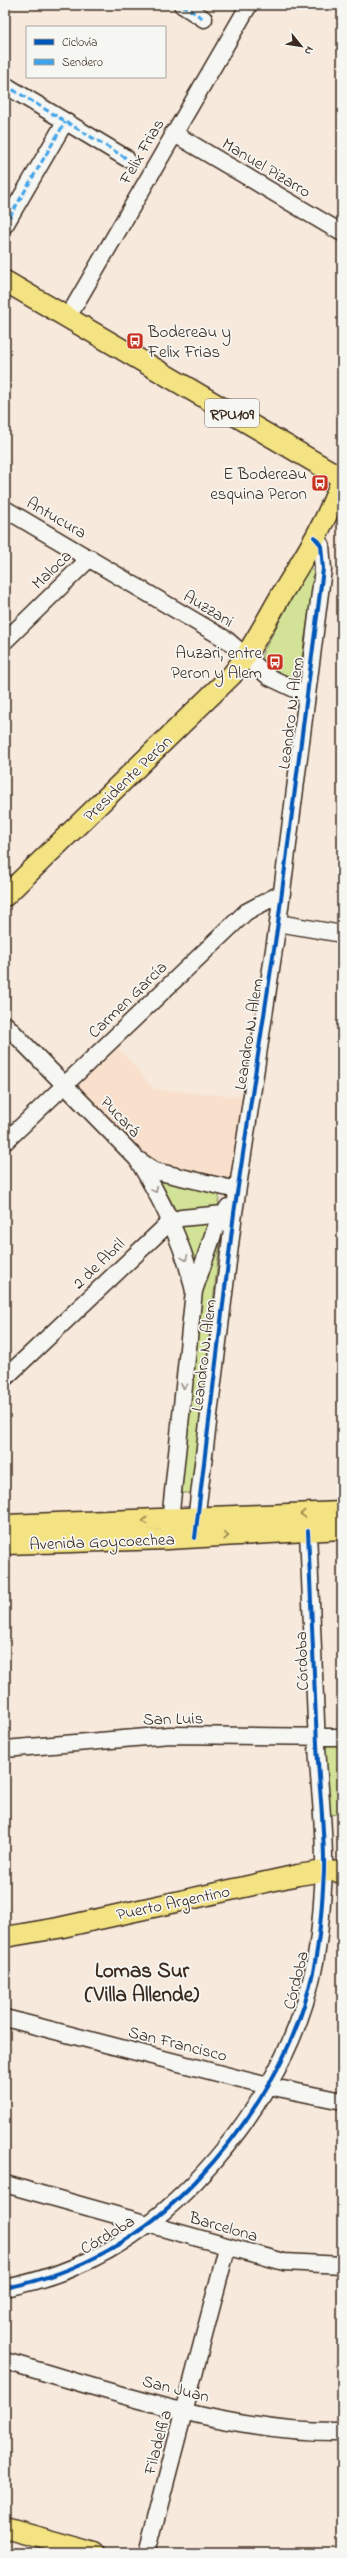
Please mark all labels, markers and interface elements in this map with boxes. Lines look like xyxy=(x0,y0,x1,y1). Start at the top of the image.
legend xyxy=(26,26,166,78)
north arrow xyxy=(281,26,321,66)
text: Ciclovía xyxy=(62,34,98,52)
text: N xyxy=(300,43,318,58)
text: Sendero xyxy=(62,54,103,72)
street label: Felix Frias xyxy=(113,114,171,190)
street label: Manuel Pizarro xyxy=(217,132,316,205)
place label: Bodereau y Felix Frias xyxy=(147,320,231,365)
bus stop icon: Bodereau y Felix Frias xyxy=(125,331,145,351)
road number: RPU109 xyxy=(205,399,259,427)
place label: E Bodereau esquina Peron xyxy=(210,462,307,507)
bus stop icon: E Bodereau esquina Peron xyxy=(310,473,330,493)
street label: Antucura xyxy=(21,491,91,546)
street label: Maloca xyxy=(26,544,78,596)
street label: Auzzani xyxy=(178,584,238,634)
place label: Auzari, entre Peron y Alem xyxy=(171,641,262,687)
bus stop icon: Auzari, entre Peron y Alem xyxy=(265,652,285,672)
street label: Leandro N. Alem xyxy=(272,656,311,771)
street label: Presidente Perón xyxy=(78,730,178,828)
street label: Carmen García xyxy=(83,956,173,1045)
street label: Leandro N. Alem xyxy=(228,977,271,1092)
street label: Pucará xyxy=(94,1091,146,1144)
one-way arrow xyxy=(150,1186,158,1193)
street label: 2 de Abril xyxy=(67,1233,131,1296)
one-way arrow xyxy=(181,1254,189,1261)
street label: Leandro N. Alem xyxy=(185,1298,224,1413)
one-way arrow xyxy=(180,1383,189,1389)
one-way arrow xyxy=(300,1510,306,1518)
one-way arrow xyxy=(142,1516,148,1525)
street label: Avenida Goycoechea xyxy=(29,1527,175,1559)
one-way arrow xyxy=(223,1531,229,1540)
street label: Córdoba xyxy=(289,1631,316,1691)
street label: San Luis xyxy=(143,1706,203,1733)
street label: Puerto Argentino xyxy=(114,1879,233,1930)
street label: Córdoba xyxy=(277,1948,316,2012)
district label: Lomas Sur (Villa Allende) xyxy=(85,1957,200,2011)
street label: San Francisco xyxy=(126,2020,230,2069)
street label: Barcelona xyxy=(185,2205,261,2249)
street label: Córdoba xyxy=(76,2209,140,2261)
street label: San Juan xyxy=(139,2369,212,2410)
street label: Filadelfia xyxy=(138,2407,179,2479)

